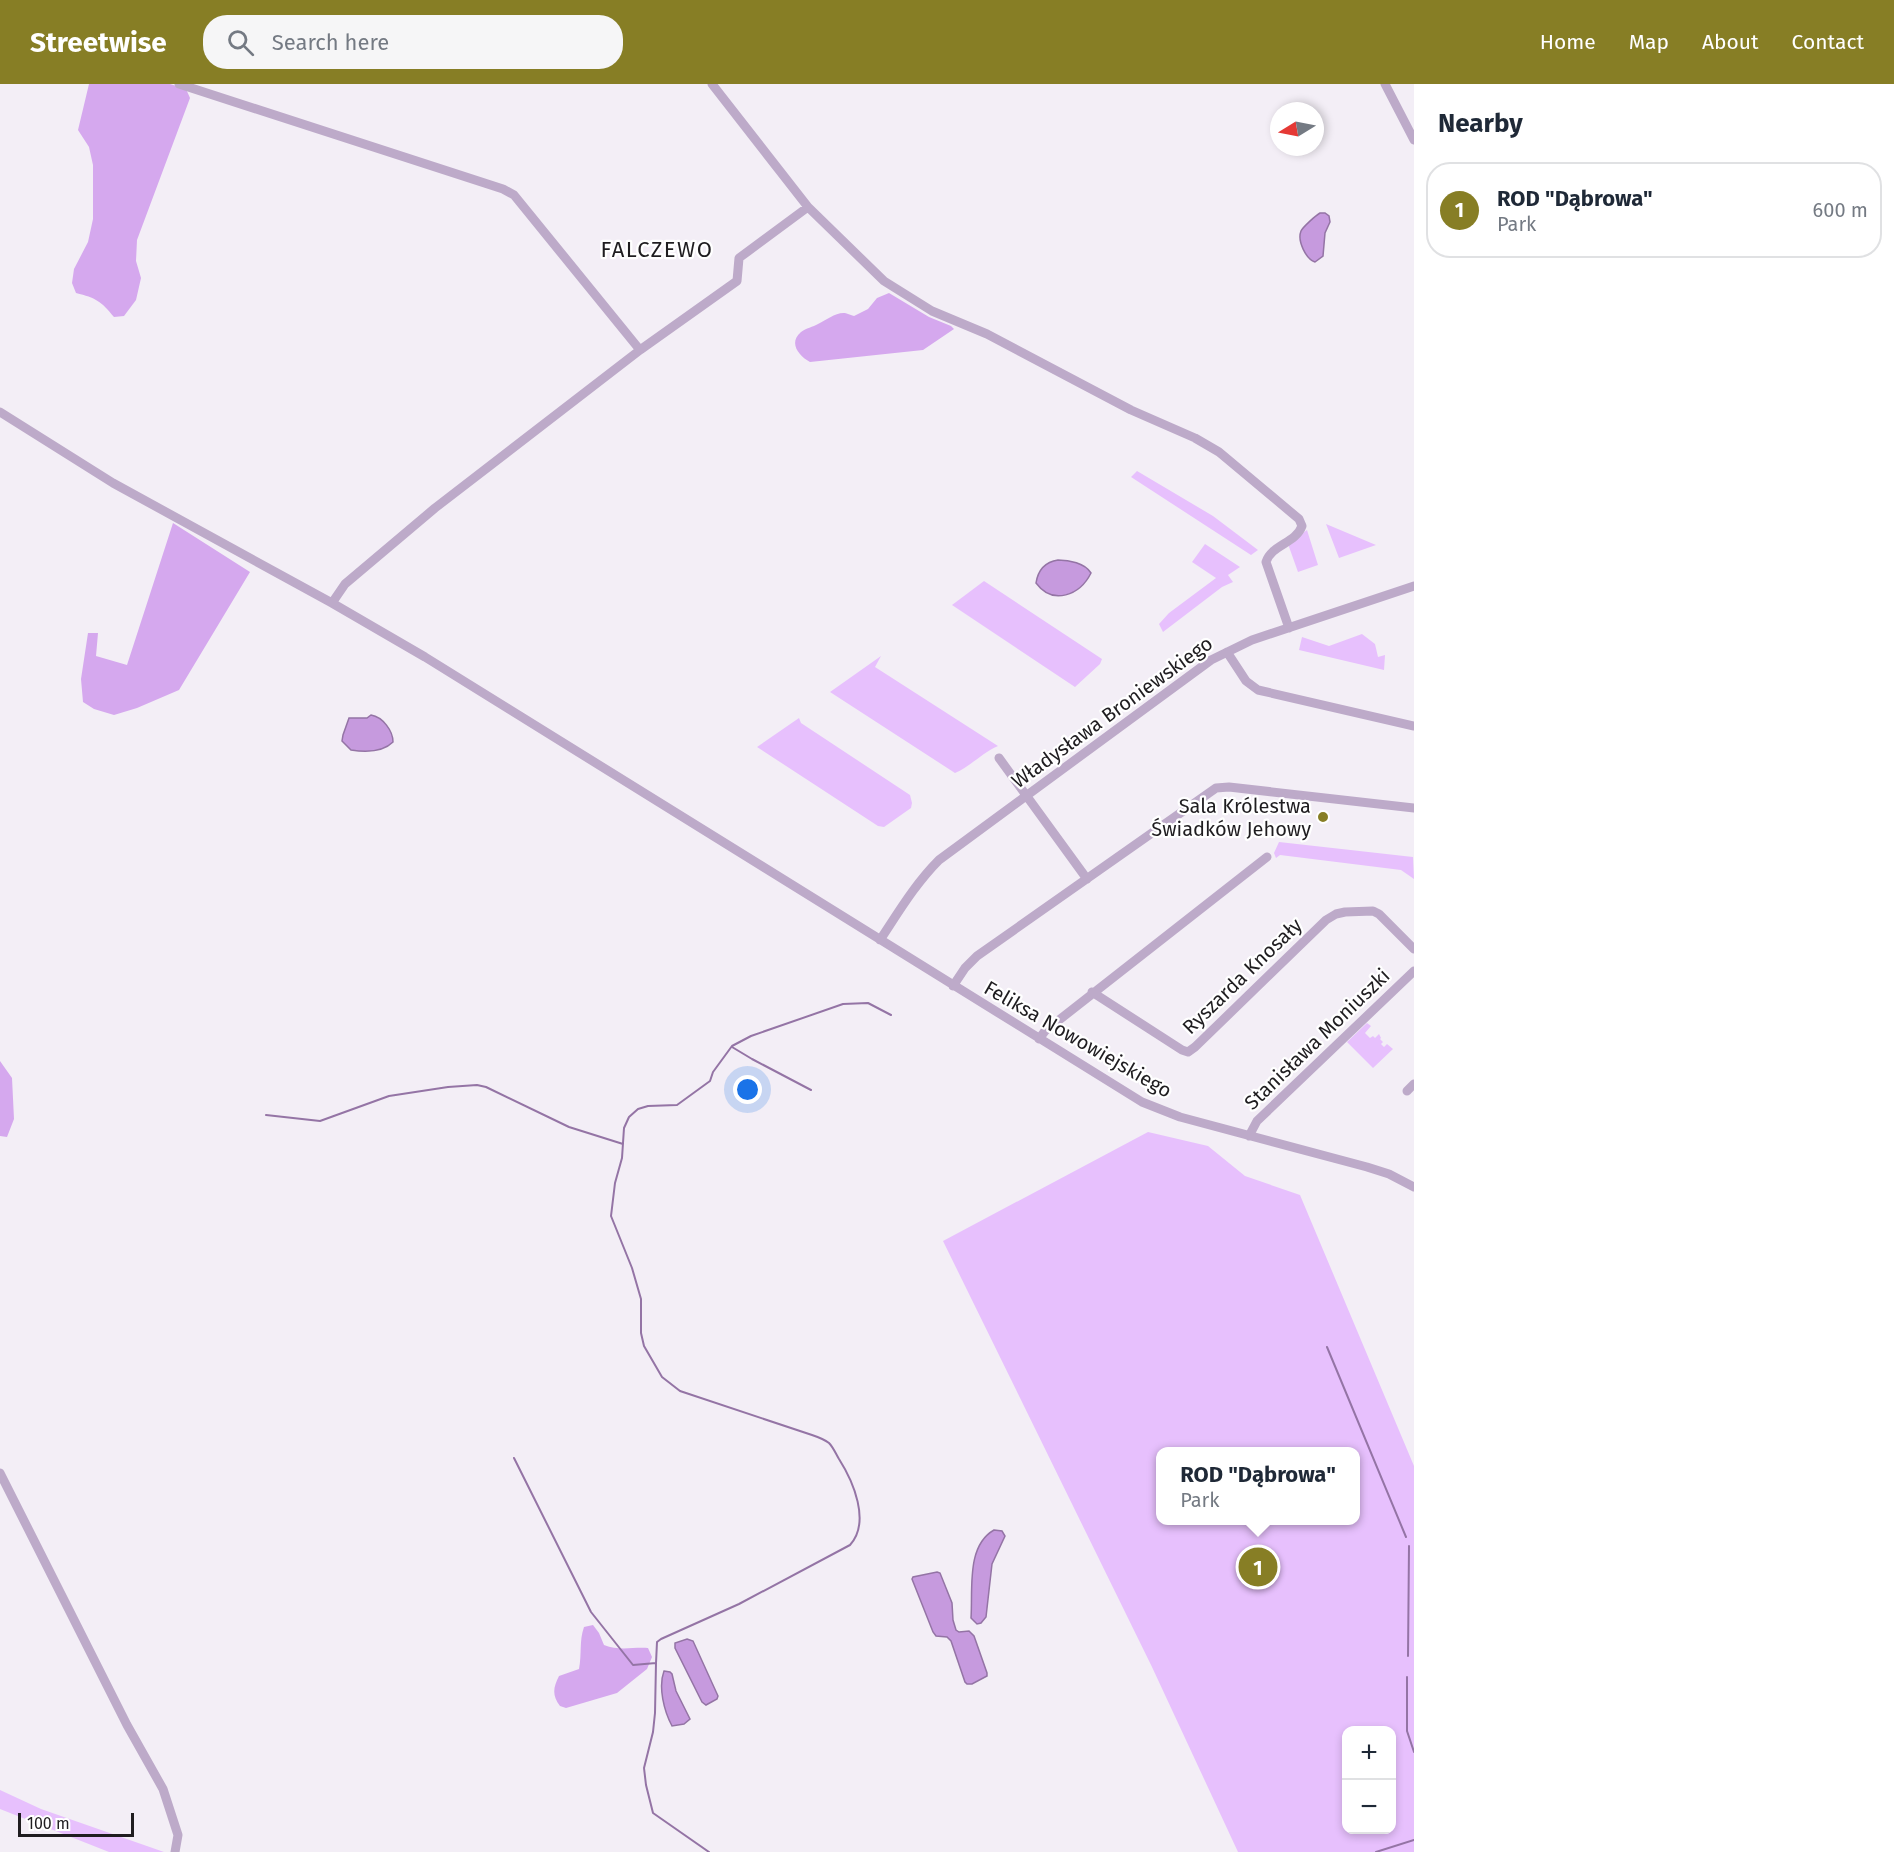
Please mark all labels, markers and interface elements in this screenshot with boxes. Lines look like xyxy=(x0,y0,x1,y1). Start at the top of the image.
search box xyxy=(203,15,623,69)
text: Streetwise xyxy=(30,26,167,59)
icon: search xyxy=(224,26,257,59)
text: Search here xyxy=(272,29,389,56)
text: Home xyxy=(1540,29,1596,55)
text: Map xyxy=(1629,29,1669,55)
text: About xyxy=(1702,29,1759,55)
text: Contact xyxy=(1792,29,1864,55)
north arrow xyxy=(1270,102,1324,156)
text: Nearby xyxy=(1438,108,1523,139)
text: ROD "Dąbrowa" xyxy=(1497,185,1653,212)
text: 1 xyxy=(1455,198,1464,222)
text: 600 m xyxy=(1813,198,1868,222)
text: Park xyxy=(1497,212,1536,236)
district label: FALCZEWO xyxy=(600,236,714,263)
street label: Władysława Broniewskiego xyxy=(1007,631,1217,793)
place label: Sala Królestwa Świadków Jehowy xyxy=(1151,794,1311,841)
marker: Sala Królestwa Świadków Jehowy xyxy=(1316,810,1330,824)
street label: Ryszarda Knosały xyxy=(1177,913,1307,1039)
street label: Stanisława Moniuszki xyxy=(1239,963,1395,1115)
street label: Feliksa Nowowiejskiego xyxy=(980,975,1176,1103)
your location xyxy=(733,1075,762,1104)
popup xyxy=(1156,1447,1360,1525)
text: ROD "Dąbrowa" xyxy=(1180,1461,1336,1488)
text: Park xyxy=(1180,1488,1220,1512)
pin: 1 xyxy=(1238,1544,1278,1590)
map controls xyxy=(1342,1726,1396,1834)
button: + xyxy=(1342,1726,1396,1780)
button: − xyxy=(1342,1780,1396,1834)
scale bar xyxy=(18,1810,134,1838)
text: 100 m xyxy=(27,1814,70,1833)

